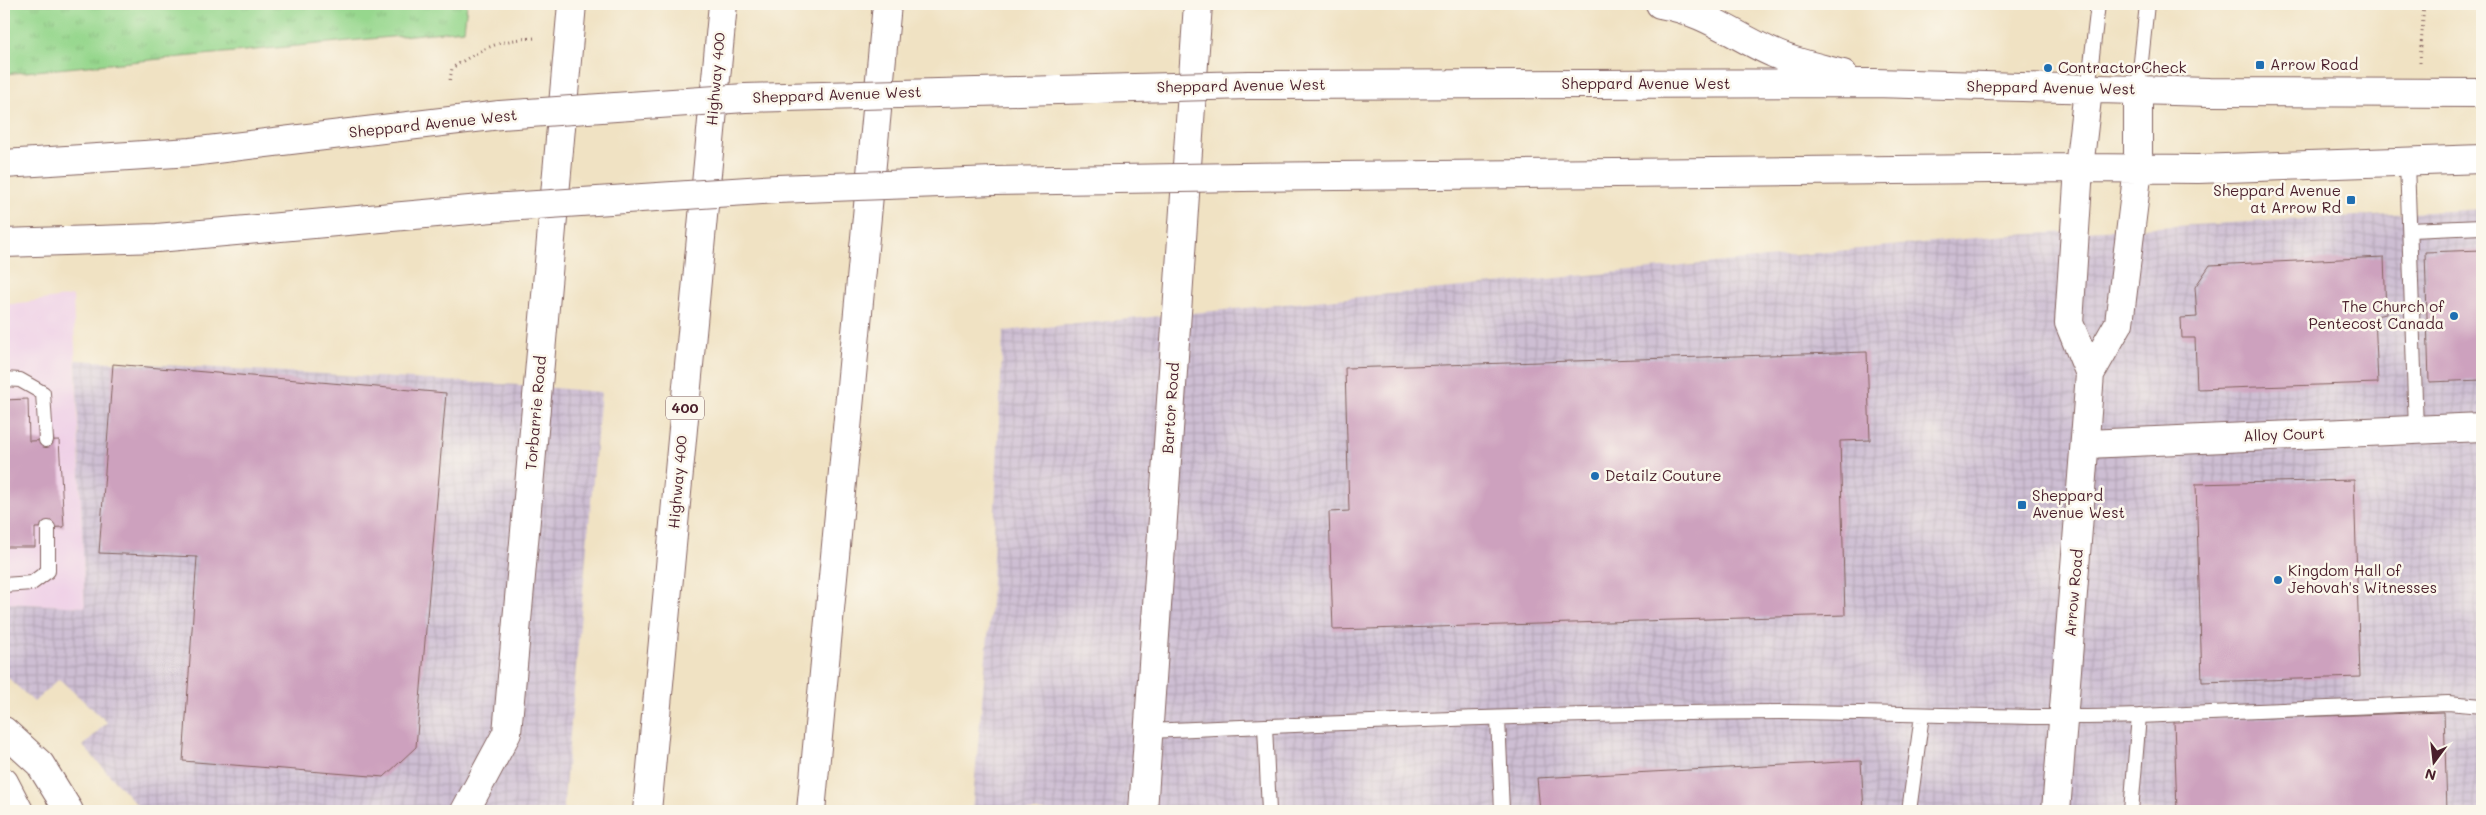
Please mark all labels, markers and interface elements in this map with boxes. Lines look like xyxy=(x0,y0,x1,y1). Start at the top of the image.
street label: Highway 400 xyxy=(701,32,729,126)
place label: Arrow Road xyxy=(2270,54,2358,74)
place label: ContractorCheck xyxy=(2058,57,2187,77)
marker: Arrow Road xyxy=(2254,59,2266,71)
marker: ContractorCheck xyxy=(2042,62,2054,74)
street label: Sheppard Avenue West xyxy=(1562,73,1730,93)
street label: Sheppard Avenue West xyxy=(1156,74,1326,96)
street label: Sheppard Avenue West xyxy=(1966,76,2136,98)
street label: Sheppard Avenue West xyxy=(752,81,922,107)
street label: Sheppard Avenue West xyxy=(348,104,518,142)
place label: Sheppard Avenue at Arrow Rd xyxy=(2213,180,2341,217)
marker: Sheppard Avenue at Arrow Rd xyxy=(2345,194,2357,206)
place label: The Church of Pentecost Canada xyxy=(2308,296,2445,333)
marker: The Church of Pentecost Canada xyxy=(2448,310,2460,322)
street label: Torbarrie Road xyxy=(520,355,550,471)
street label: Bartor Road xyxy=(1157,362,1183,454)
road number: 400 xyxy=(666,396,704,419)
street label: Alloy Court xyxy=(2243,423,2325,445)
street label: Highway 400 xyxy=(663,435,691,529)
place label: Detailz Couture xyxy=(1605,465,1721,485)
marker: Detailz Couture xyxy=(1589,470,1601,482)
place label: Sheppard Avenue West xyxy=(2032,485,2125,522)
marker: Sheppard Avenue West xyxy=(2016,499,2028,511)
street label: Arrow Road xyxy=(2059,548,2087,638)
place label: Kingdom Hall of Jehovah's Witnesses xyxy=(2288,560,2437,597)
marker: Kingdom Hall of Jehovah's Witnesses xyxy=(2272,574,2284,586)
north arrow xyxy=(2408,738,2458,788)
text: N xyxy=(2423,764,2438,786)

